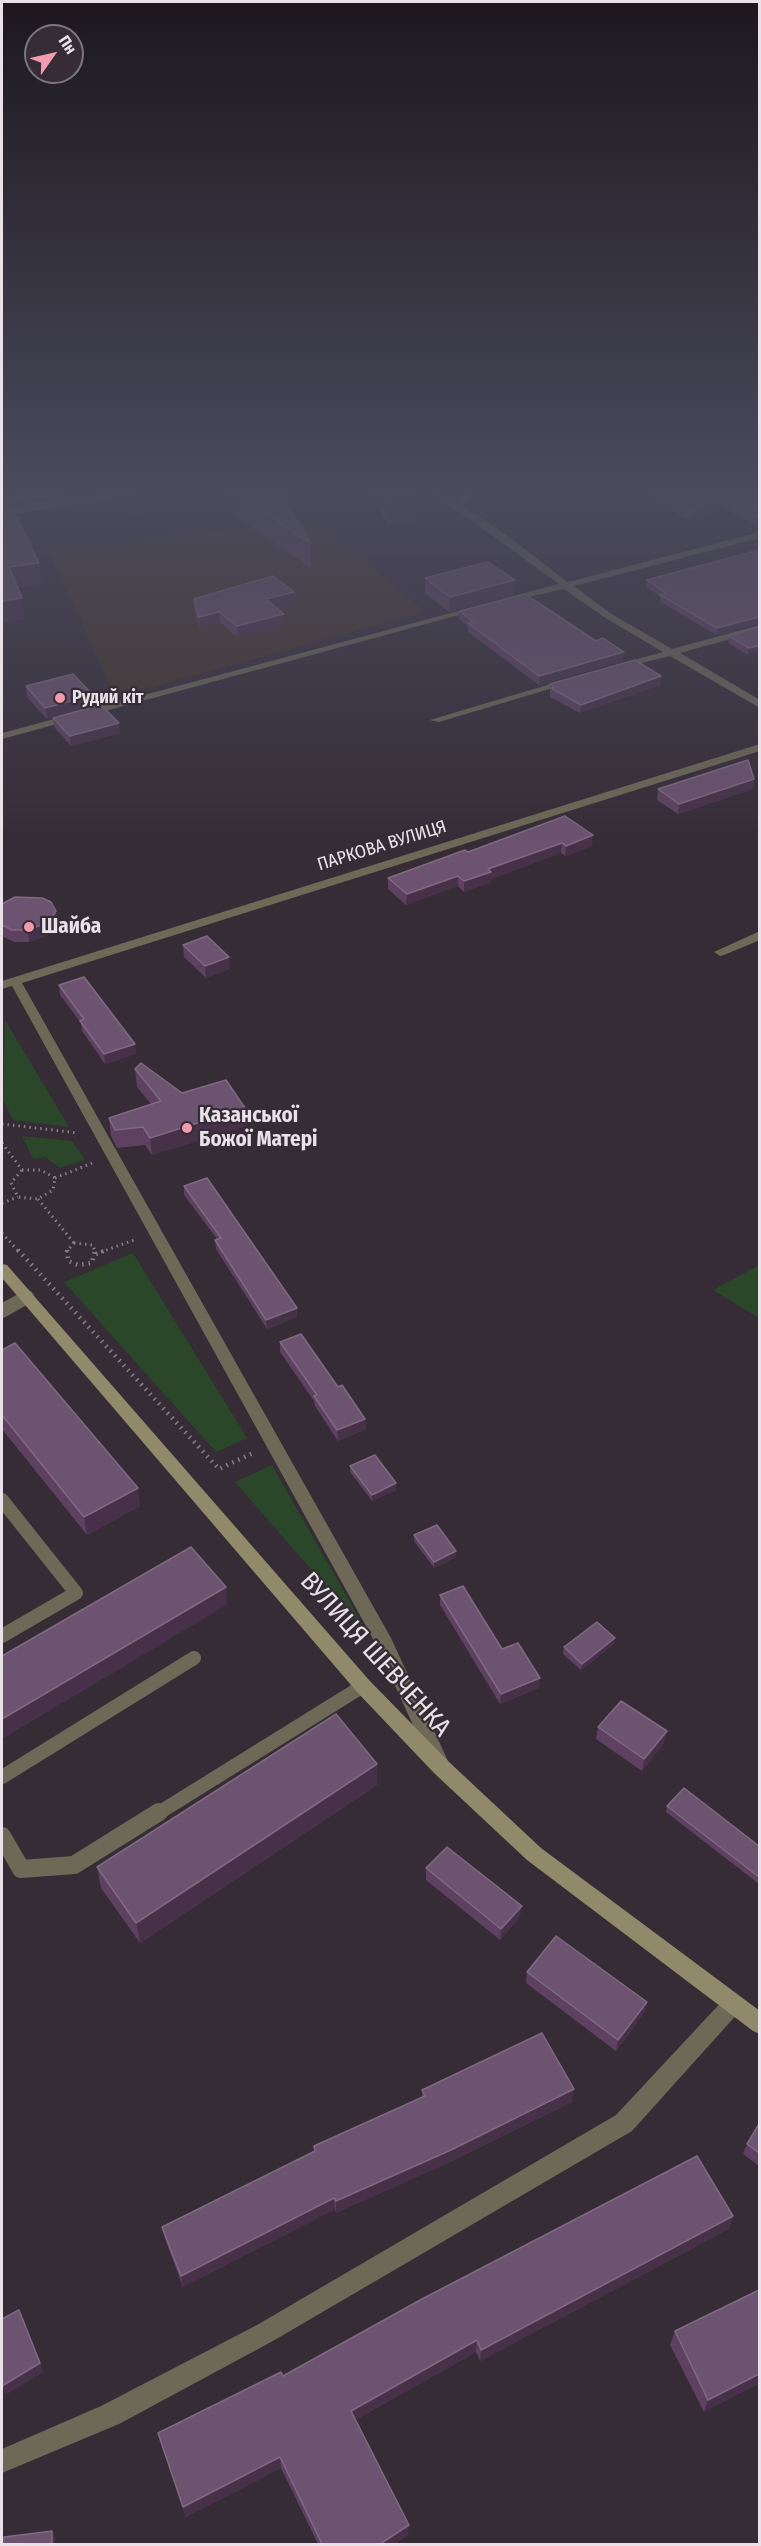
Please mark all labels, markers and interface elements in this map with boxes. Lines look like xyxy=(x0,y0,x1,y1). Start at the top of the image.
north arrow xyxy=(24,24,84,84)
text: Пн xyxy=(55,32,81,58)
place label: Рудий кіт xyxy=(72,687,144,709)
marker: Рудий кіт xyxy=(53,691,67,705)
street label: ПАРКОВА ВУЛИЦЯ xyxy=(315,816,449,876)
place label: Шайба xyxy=(41,914,101,940)
marker: Шайба xyxy=(22,920,36,934)
place label: Казанської Божої Матері xyxy=(199,1103,318,1153)
marker: Казанської Божої Матері xyxy=(180,1121,194,1135)
street label: ВУЛИЦЯ ШЕВЧЕНКА xyxy=(293,1566,457,1744)

